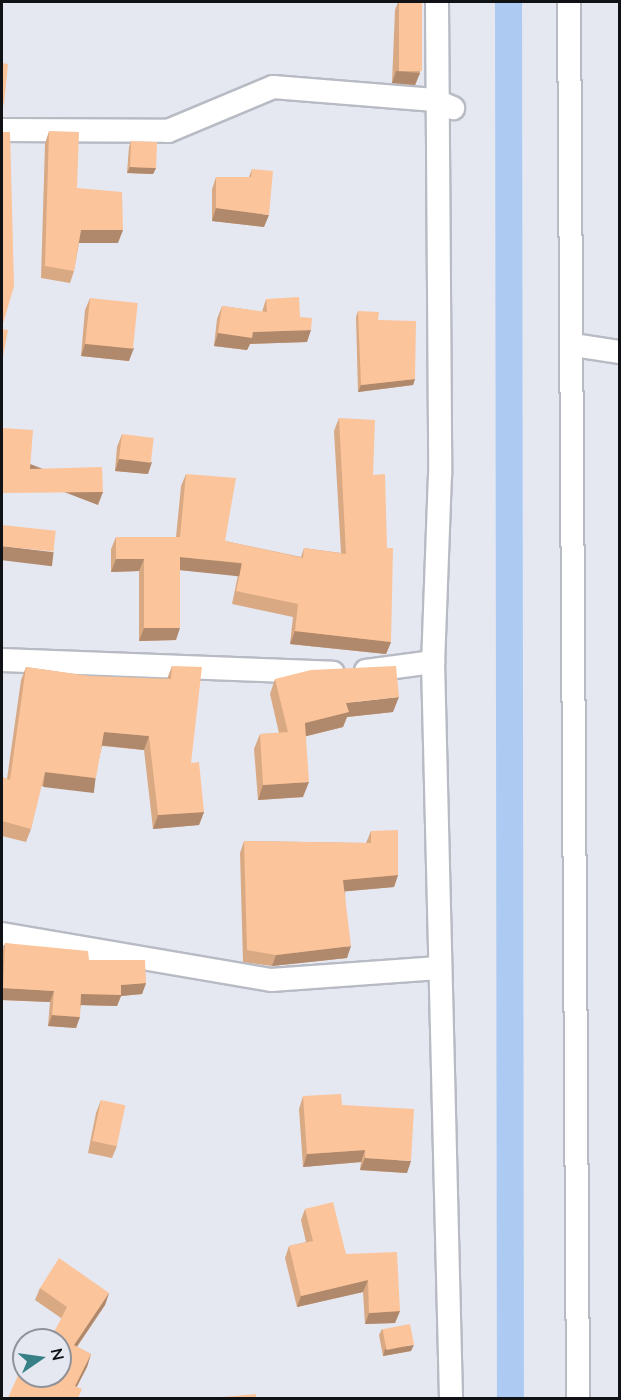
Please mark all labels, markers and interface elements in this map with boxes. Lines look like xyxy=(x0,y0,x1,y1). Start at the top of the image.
north arrow xyxy=(12,1328,72,1388)
text: N xyxy=(46,1346,69,1363)

